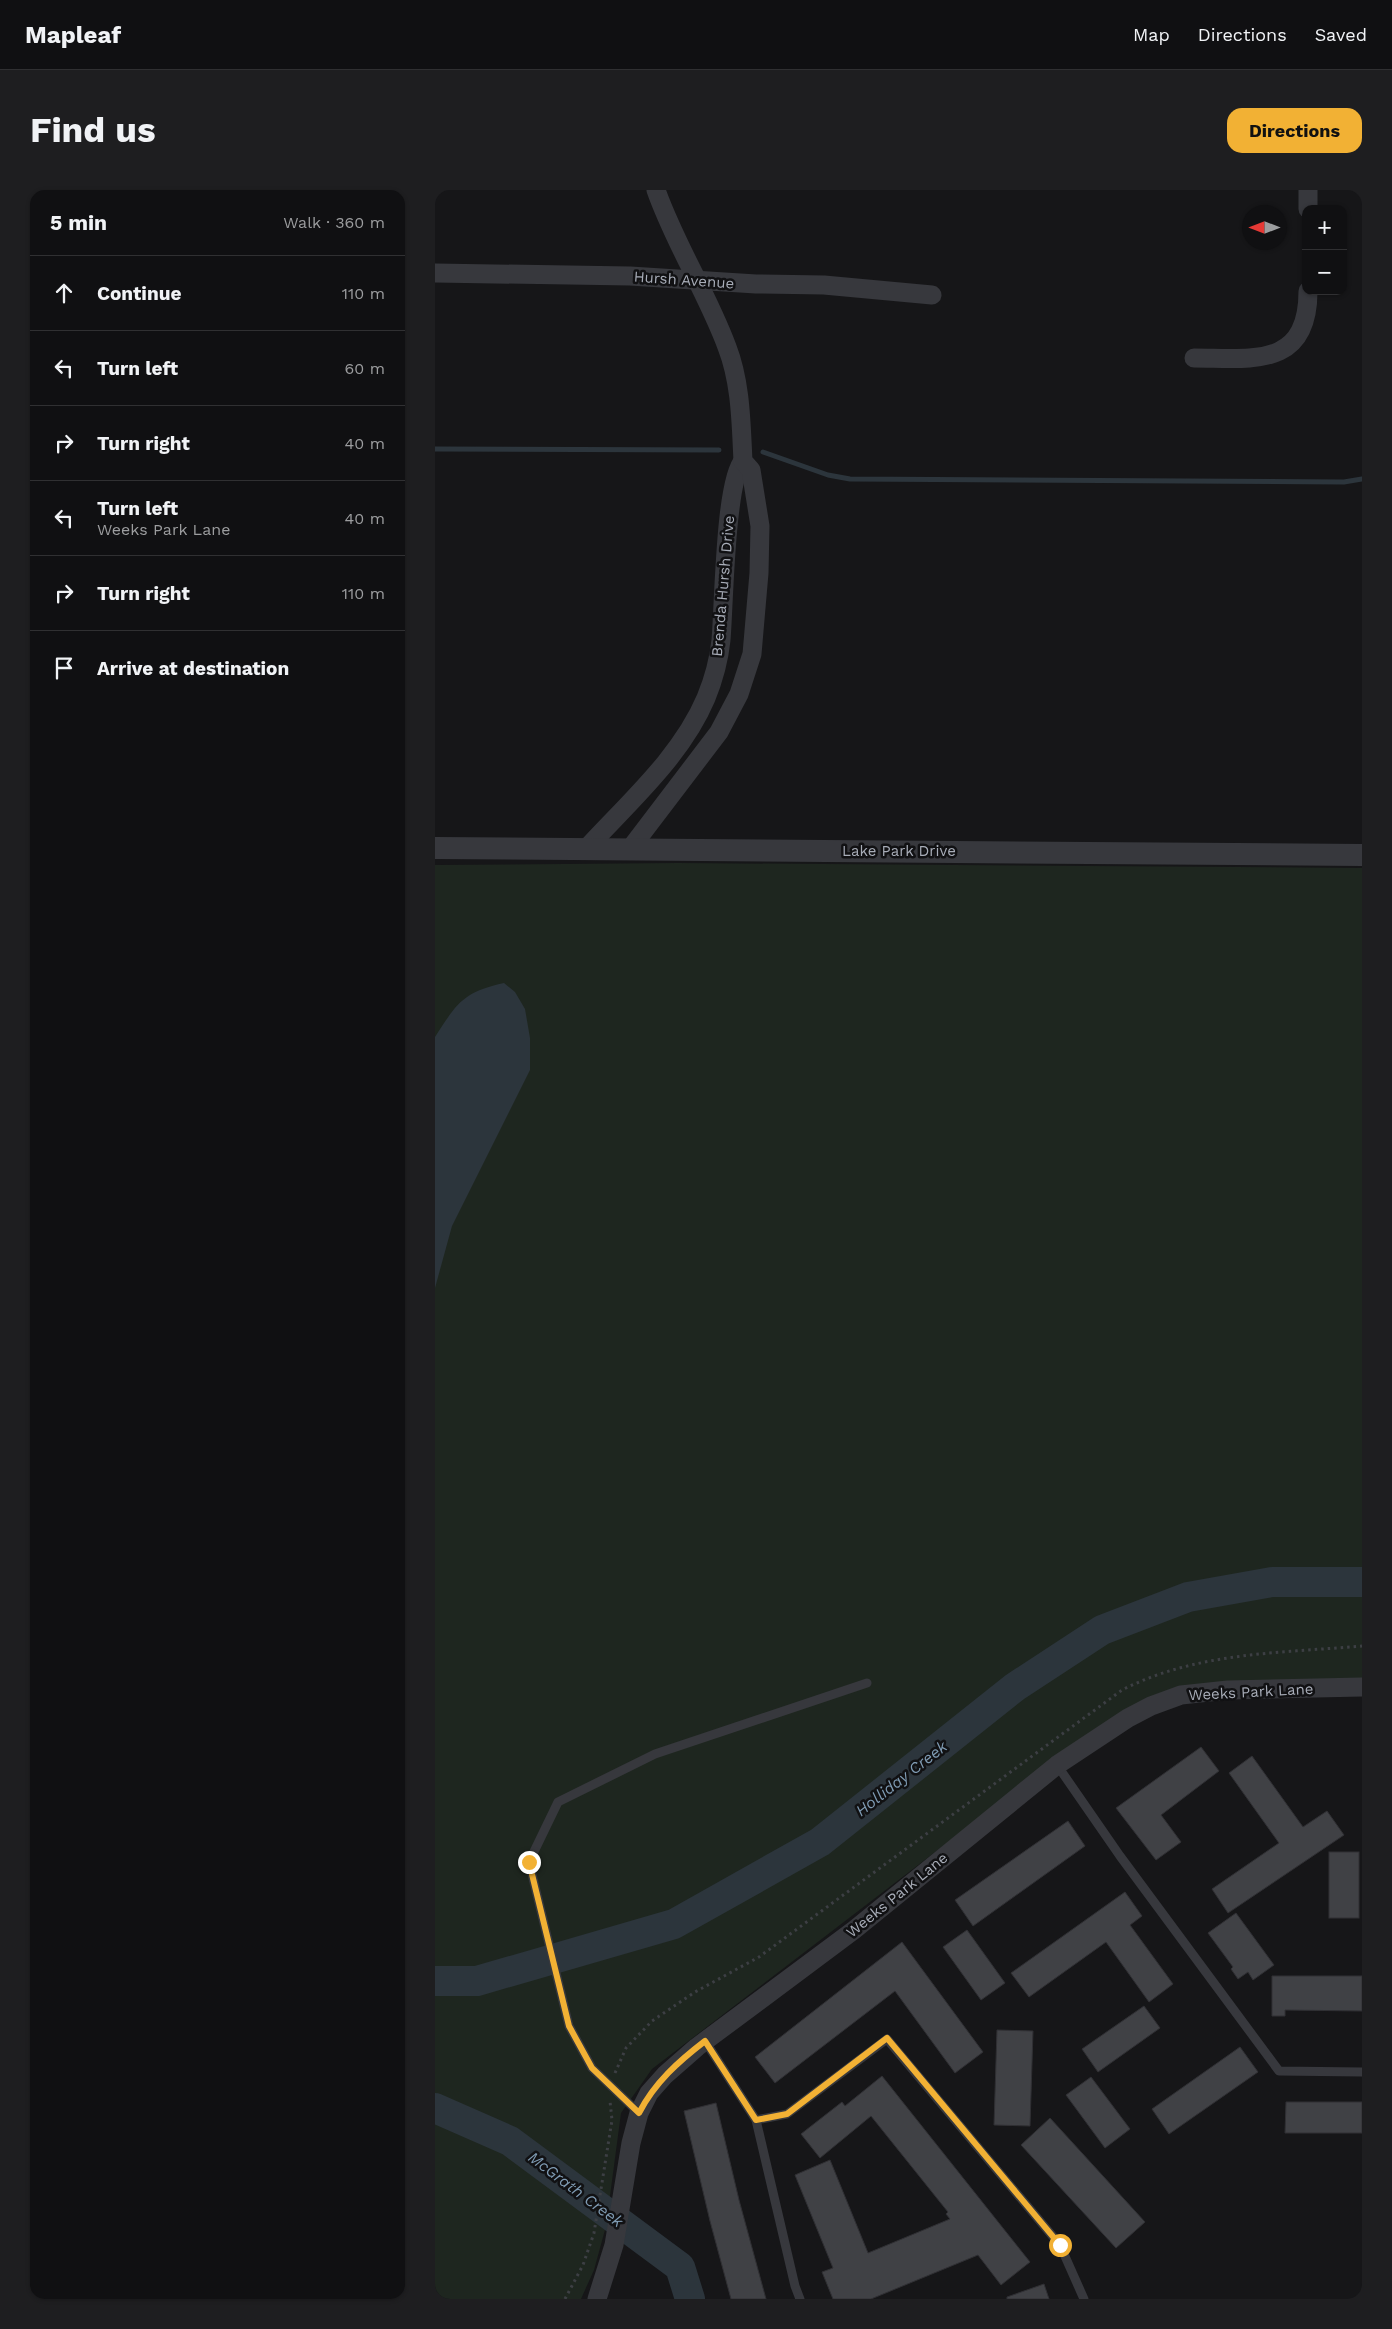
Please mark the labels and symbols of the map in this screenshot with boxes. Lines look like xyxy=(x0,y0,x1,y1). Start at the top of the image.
north arrow xyxy=(1242,205,1287,250)
street label: Hursh Avenue xyxy=(633,268,735,292)
street label: Brenda Hursh Drive xyxy=(708,515,738,657)
street label: Lake Park Drive xyxy=(842,842,956,860)
street label: Weeks Park Lane xyxy=(1188,1680,1314,1704)
water label: Holliday Creek xyxy=(852,1736,952,1820)
street label: Weeks Park Lane xyxy=(843,1849,951,1941)
route end xyxy=(518,1851,541,1874)
water label: McGrath Creek xyxy=(524,2148,628,2232)
route start xyxy=(1049,2234,1072,2257)

